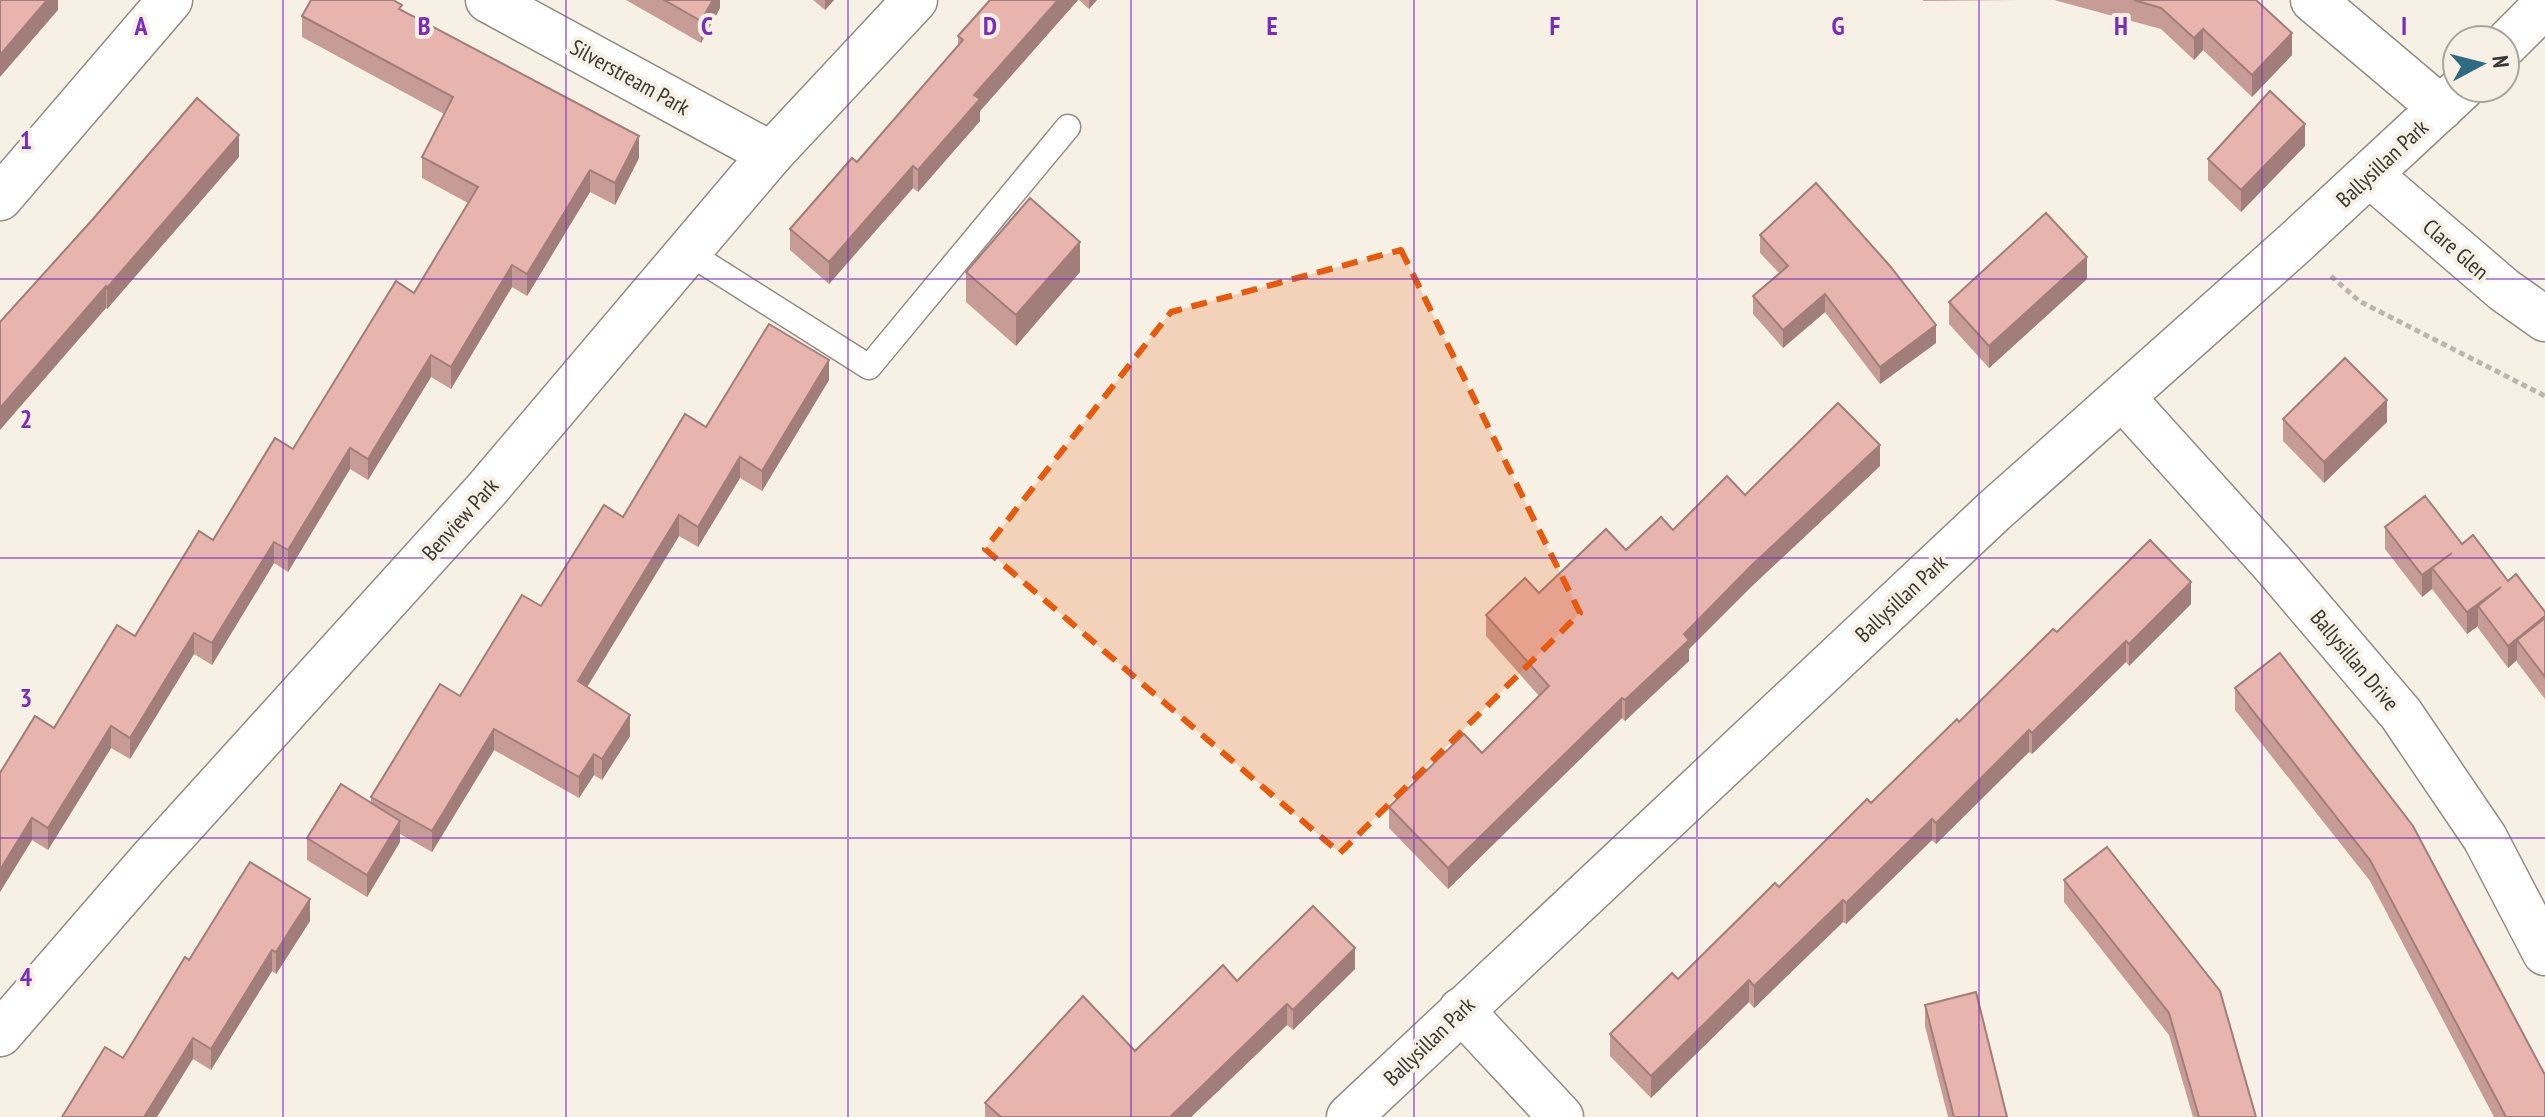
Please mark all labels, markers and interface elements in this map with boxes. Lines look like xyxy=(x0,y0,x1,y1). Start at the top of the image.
text: A xyxy=(133,9,148,42)
text: B xyxy=(418,9,431,42)
text: C xyxy=(701,9,713,42)
text: D xyxy=(983,9,997,42)
text: E xyxy=(1266,9,1278,42)
text: F xyxy=(1550,9,1561,42)
text: G xyxy=(1831,9,1845,42)
text: H xyxy=(2114,9,2128,42)
text: I xyxy=(2401,9,2407,42)
north arrow xyxy=(2441,24,2521,104)
street label: Silverstream Park xyxy=(565,33,695,121)
text: N xyxy=(2486,54,2515,69)
street label: Ballysillan Park xyxy=(2330,113,2434,213)
text: 1 xyxy=(20,123,32,156)
street label: Clare Glen xyxy=(2417,213,2495,285)
text: 2 xyxy=(20,402,32,435)
street label: Benview Park xyxy=(416,472,505,566)
street label: Ballysillan Park xyxy=(1849,548,1953,648)
street label: Ballysillan Drive xyxy=(2305,604,2405,716)
text: 3 xyxy=(20,681,32,714)
text: 4 xyxy=(20,960,33,993)
street label: Ballysillan Park xyxy=(1378,990,1481,1091)

